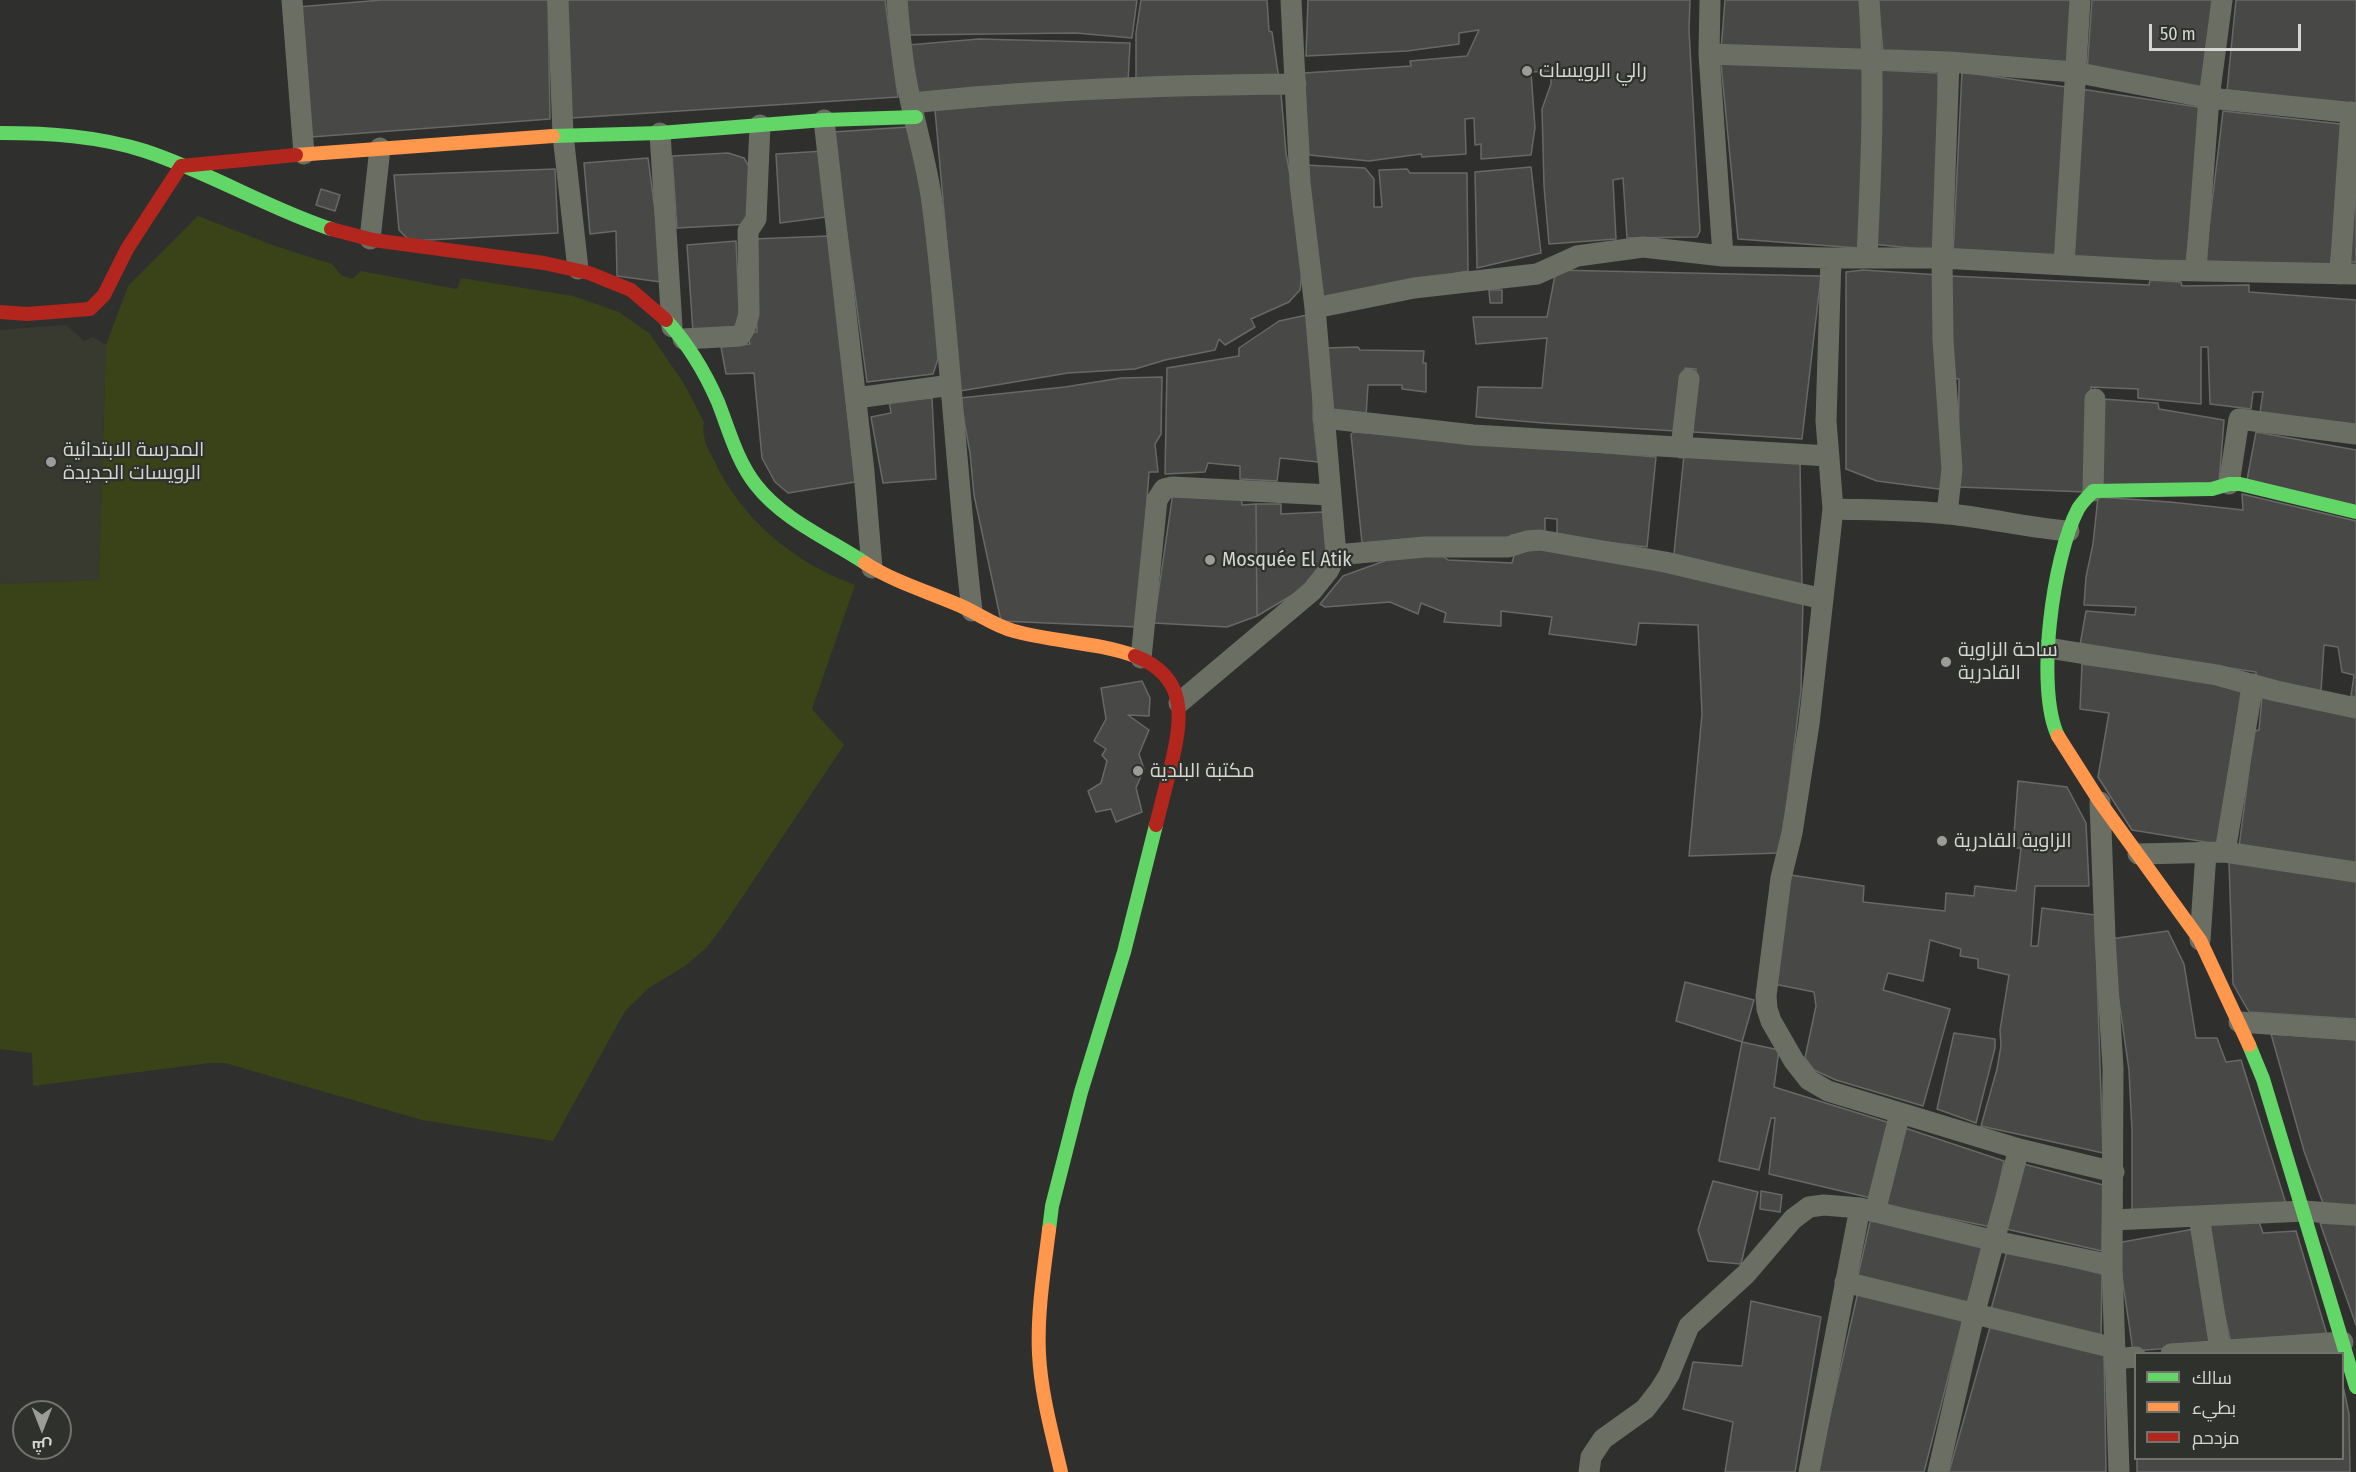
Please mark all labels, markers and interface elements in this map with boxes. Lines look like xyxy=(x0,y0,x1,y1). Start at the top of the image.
scale bar xyxy=(2152,12,2304,50)
text: 50 m xyxy=(2160,23,2196,45)
place label: رالي الرويسات xyxy=(1539,59,1647,83)
marker: رالي الرويسات xyxy=(1520,64,1534,78)
place label: المدرسة الابتدائية الرويسات الجديدة xyxy=(63,438,204,485)
marker: المدرسة الابتدائية الرويسات الجديدة xyxy=(44,455,58,469)
place label: Mosquée El Atik xyxy=(1222,548,1352,572)
marker: Mosquée El Atik xyxy=(1203,553,1217,567)
place label: ساحة الزاوية القادرية xyxy=(1958,638,2058,685)
marker: ساحة الزاوية القادرية xyxy=(1939,655,1953,669)
place label: مكتبة البلدية xyxy=(1150,759,1255,783)
marker: مكتبة البلدية xyxy=(1131,764,1145,778)
place label: الزاوية القادرية xyxy=(1954,829,2072,853)
marker: الزاوية القادرية xyxy=(1935,834,1949,848)
legend xyxy=(2134,1352,2344,1460)
text: سالك xyxy=(2192,1367,2232,1389)
text: بطيء xyxy=(2192,1397,2236,1419)
north arrow xyxy=(12,1400,72,1460)
text: مزدحم xyxy=(2192,1427,2240,1449)
text: ش xyxy=(32,1437,52,1456)

